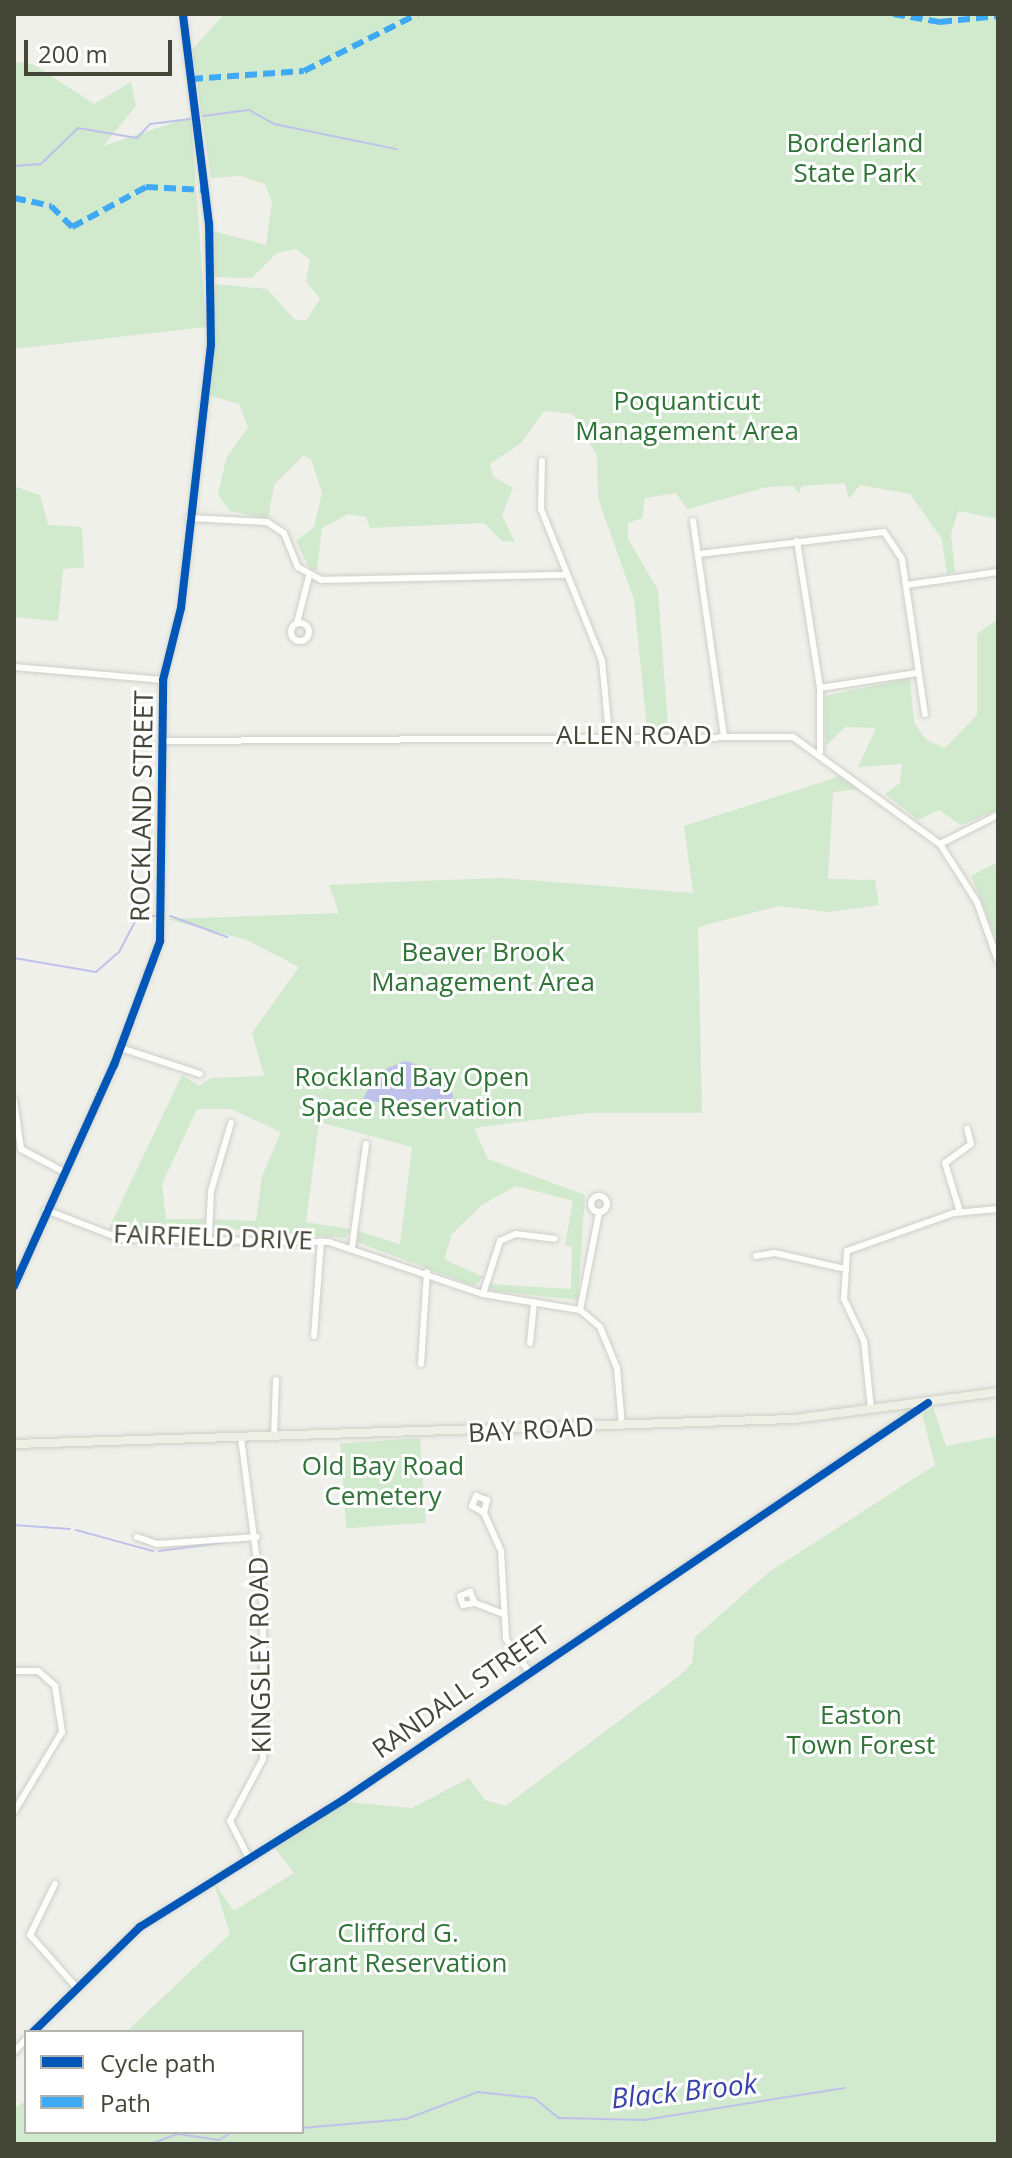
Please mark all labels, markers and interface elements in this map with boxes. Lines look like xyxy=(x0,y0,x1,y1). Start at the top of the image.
scale bar xyxy=(28,24,176,74)
text: 200 m xyxy=(38,37,108,70)
park label: Borderland State Park xyxy=(786,127,924,188)
park label: Poquanticut Management Area xyxy=(575,385,799,446)
street label: ROCKLAND STREET xyxy=(124,690,160,922)
street label: ALLEN ROAD xyxy=(556,719,712,751)
park label: Beaver Brook Management Area xyxy=(371,936,595,998)
park label: Rockland Bay Open Space Reservation xyxy=(294,1061,530,1122)
street label: FAIRFIELD DRIVE xyxy=(113,1218,313,1256)
street label: BAY ROAD xyxy=(467,1411,595,1449)
park label: Old Bay Road Cemetery xyxy=(302,1450,464,1512)
street label: KINGSLEY ROAD xyxy=(243,1556,277,1754)
street label: RANDALL STREET xyxy=(366,1619,556,1765)
park label: Easton Town Forest xyxy=(787,1699,935,1760)
park label: Clifford G. Grant Reservation xyxy=(288,1917,508,1978)
legend xyxy=(24,2030,304,2134)
text: Cycle path xyxy=(100,2046,216,2079)
water label: Black Brook xyxy=(609,2066,759,2114)
text: Path xyxy=(100,2086,151,2119)

